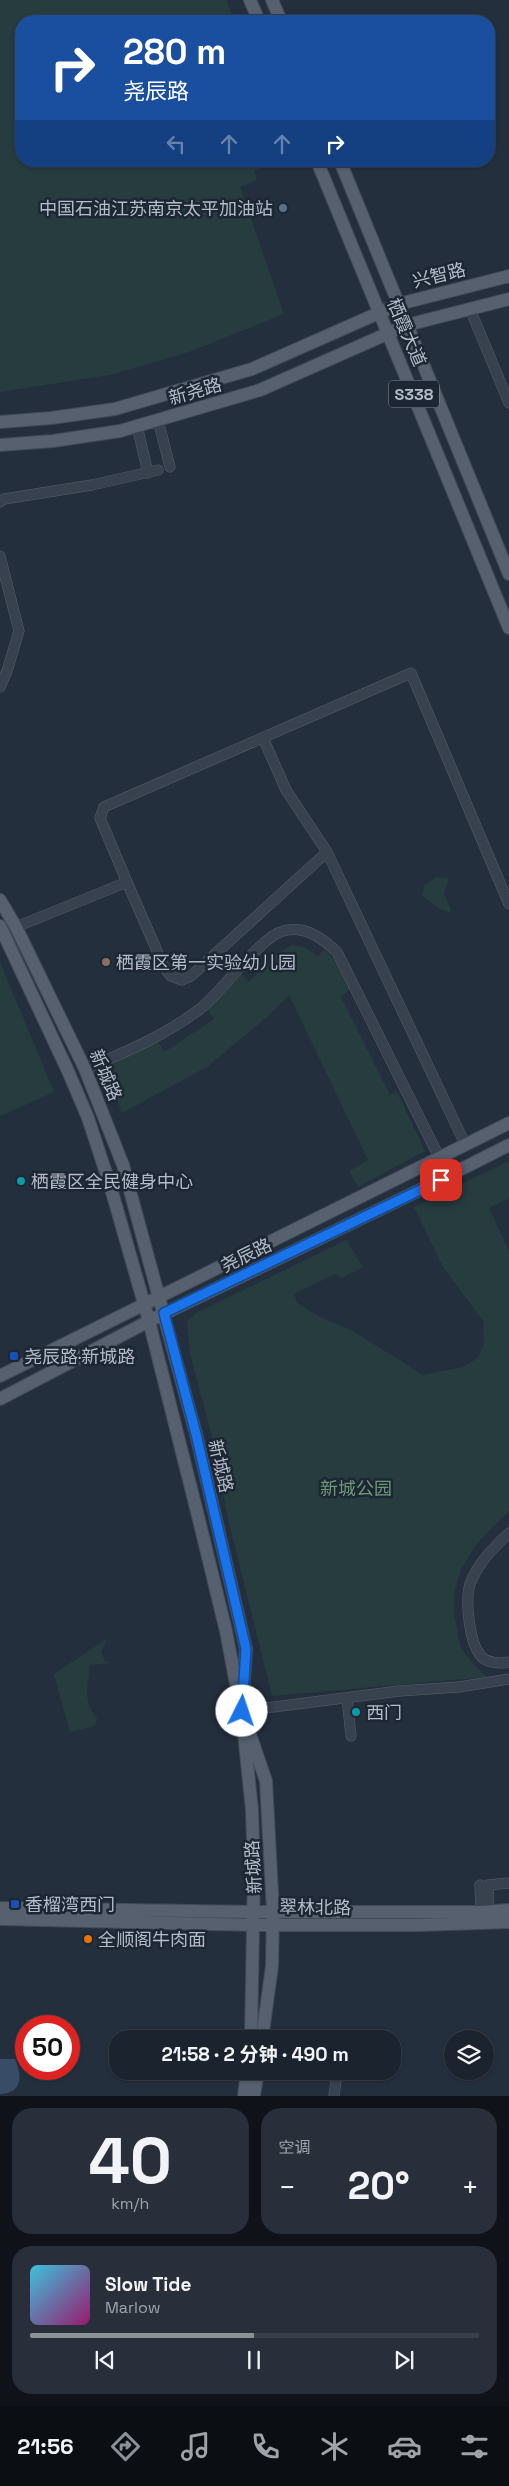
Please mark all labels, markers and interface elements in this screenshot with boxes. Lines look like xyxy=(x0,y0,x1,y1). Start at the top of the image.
text: 280 m xyxy=(123,30,226,74)
icon: right xyxy=(40,35,105,100)
text: 尧辰路 xyxy=(123,77,189,105)
icon: left xyxy=(162,130,190,158)
icon: ahead xyxy=(215,130,243,158)
icon: ahead xyxy=(268,130,296,158)
icon: right xyxy=(321,130,349,158)
place label: 中国石油江苏南京太平加油站 xyxy=(39,197,273,220)
marker: 中国石油江苏南京太平加油站 xyxy=(277,202,289,214)
street label: 兴智路 xyxy=(410,257,468,293)
street label: 栖霞大道 xyxy=(382,294,432,370)
street label: 新尧路 xyxy=(166,373,224,409)
road number: S338 xyxy=(389,380,439,408)
place label: 栖霞区第一实验幼儿园 xyxy=(116,951,296,974)
marker: 栖霞区第一实验幼儿园 xyxy=(100,956,112,968)
street label: 新城路 xyxy=(85,1046,127,1104)
pin xyxy=(420,1159,462,1201)
icon: arrive xyxy=(427,1166,455,1194)
place label: 栖霞区全民健身中心 xyxy=(31,1170,193,1193)
marker: 栖霞区全民健身中心 xyxy=(15,1175,27,1187)
street label: 尧辰路 xyxy=(217,1233,275,1277)
place label: 尧辰路·新城路 xyxy=(24,1345,135,1368)
marker: 尧辰路·新城路 xyxy=(8,1350,20,1362)
street label: 新城路 xyxy=(204,1437,238,1495)
park label: 新城公园 xyxy=(320,1477,392,1500)
position arrow xyxy=(215,1684,267,1736)
place label: 西门 xyxy=(366,1701,402,1724)
marker: 西门 xyxy=(350,1706,362,1718)
street label: 新城路 xyxy=(240,1839,266,1895)
place label: 香榴湾西门 xyxy=(25,1893,115,1916)
street label: 翠林北路 xyxy=(279,1895,351,1919)
marker: 香榴湾西门 xyxy=(9,1898,21,1910)
place label: 全顺阁牛肉面 xyxy=(98,1928,206,1951)
marker: 全顺阁牛肉面 xyxy=(82,1933,94,1945)
speed limit sign: 50 xyxy=(15,2015,80,2080)
map controls xyxy=(444,2030,494,2080)
button: layers xyxy=(444,2030,494,2080)
text: 21:58 · 2 分钟 · 490 m xyxy=(161,2042,349,2067)
text: 40 xyxy=(89,2119,172,2202)
text: 空调 xyxy=(279,2137,311,2158)
text: 20° xyxy=(348,2162,410,2210)
text: − xyxy=(279,2169,296,2205)
text: + xyxy=(462,2169,479,2205)
text: km/h xyxy=(111,2193,149,2214)
text: Slow Tide xyxy=(105,2272,191,2297)
text: Marlow xyxy=(105,2297,161,2318)
icon: previous xyxy=(91,2346,119,2374)
icon: pause xyxy=(240,2346,268,2374)
icon: next xyxy=(390,2346,418,2374)
icon: directions xyxy=(108,2429,143,2464)
icon: music xyxy=(178,2429,213,2464)
icon: phone xyxy=(248,2429,283,2464)
icon: climate xyxy=(317,2429,352,2464)
icon: car xyxy=(387,2429,422,2464)
icon: filters xyxy=(457,2429,492,2464)
text: 21:56 xyxy=(17,2432,74,2460)

